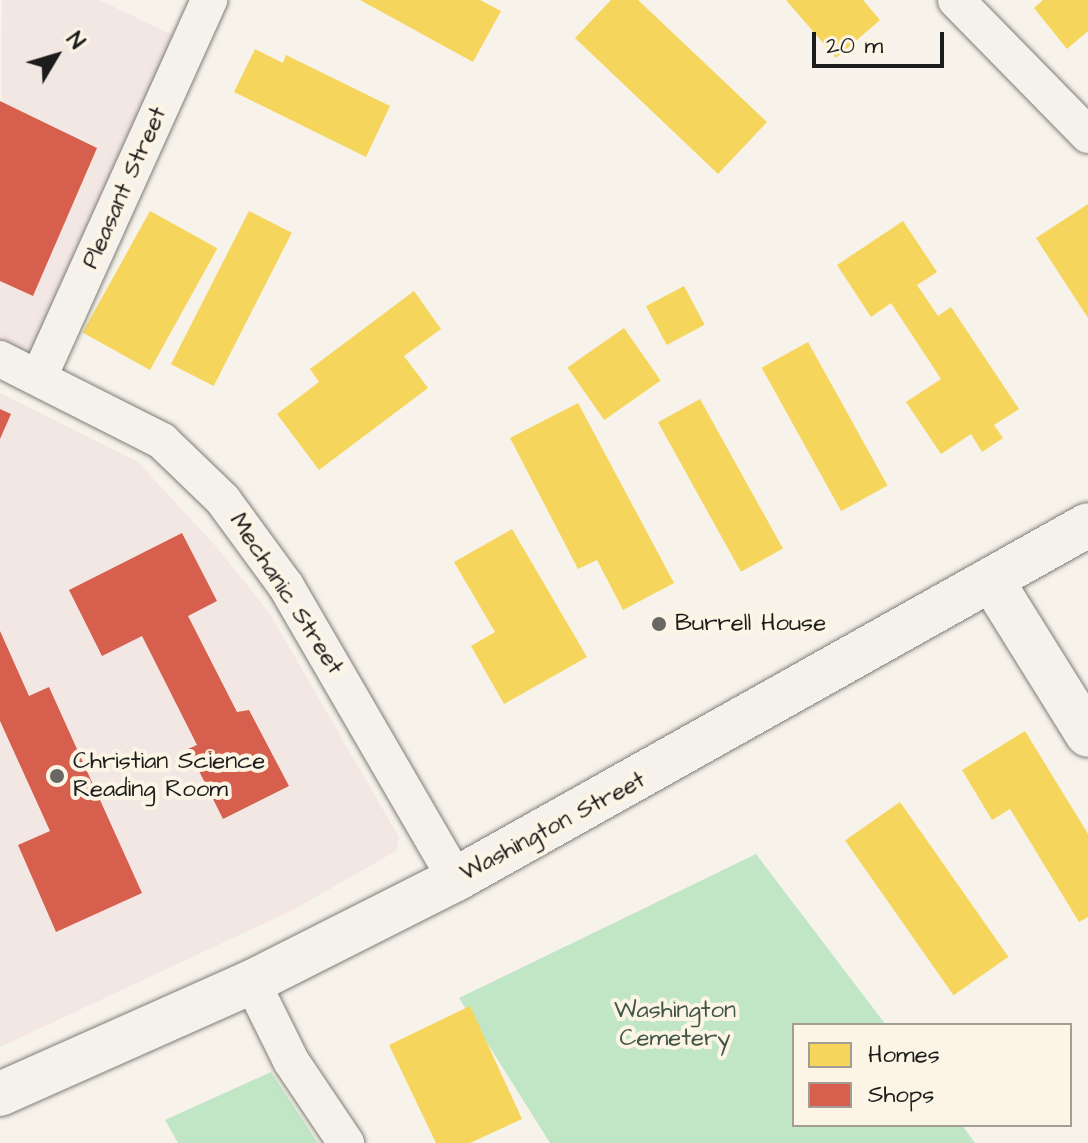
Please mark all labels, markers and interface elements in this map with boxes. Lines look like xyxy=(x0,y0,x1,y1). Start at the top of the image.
north arrow xyxy=(16,16,96,96)
scale bar xyxy=(816,16,948,66)
text: N xyxy=(59,26,92,56)
text: 20 m xyxy=(826,29,883,63)
street label: Pleasant Street xyxy=(76,103,174,273)
street label: Mechanic Street xyxy=(223,508,349,680)
place label: Burrell House xyxy=(675,610,826,638)
marker: Burrell House xyxy=(650,615,668,633)
place label: Christian Science Reading Room xyxy=(73,748,265,804)
street label: Washington Street xyxy=(455,766,651,888)
marker: Christian Science Reading Room xyxy=(48,767,66,785)
park label: Washington Cemetery xyxy=(614,997,736,1053)
legend xyxy=(792,1023,1072,1127)
text: Homes xyxy=(868,1038,940,1072)
text: Shops xyxy=(868,1078,934,1112)

